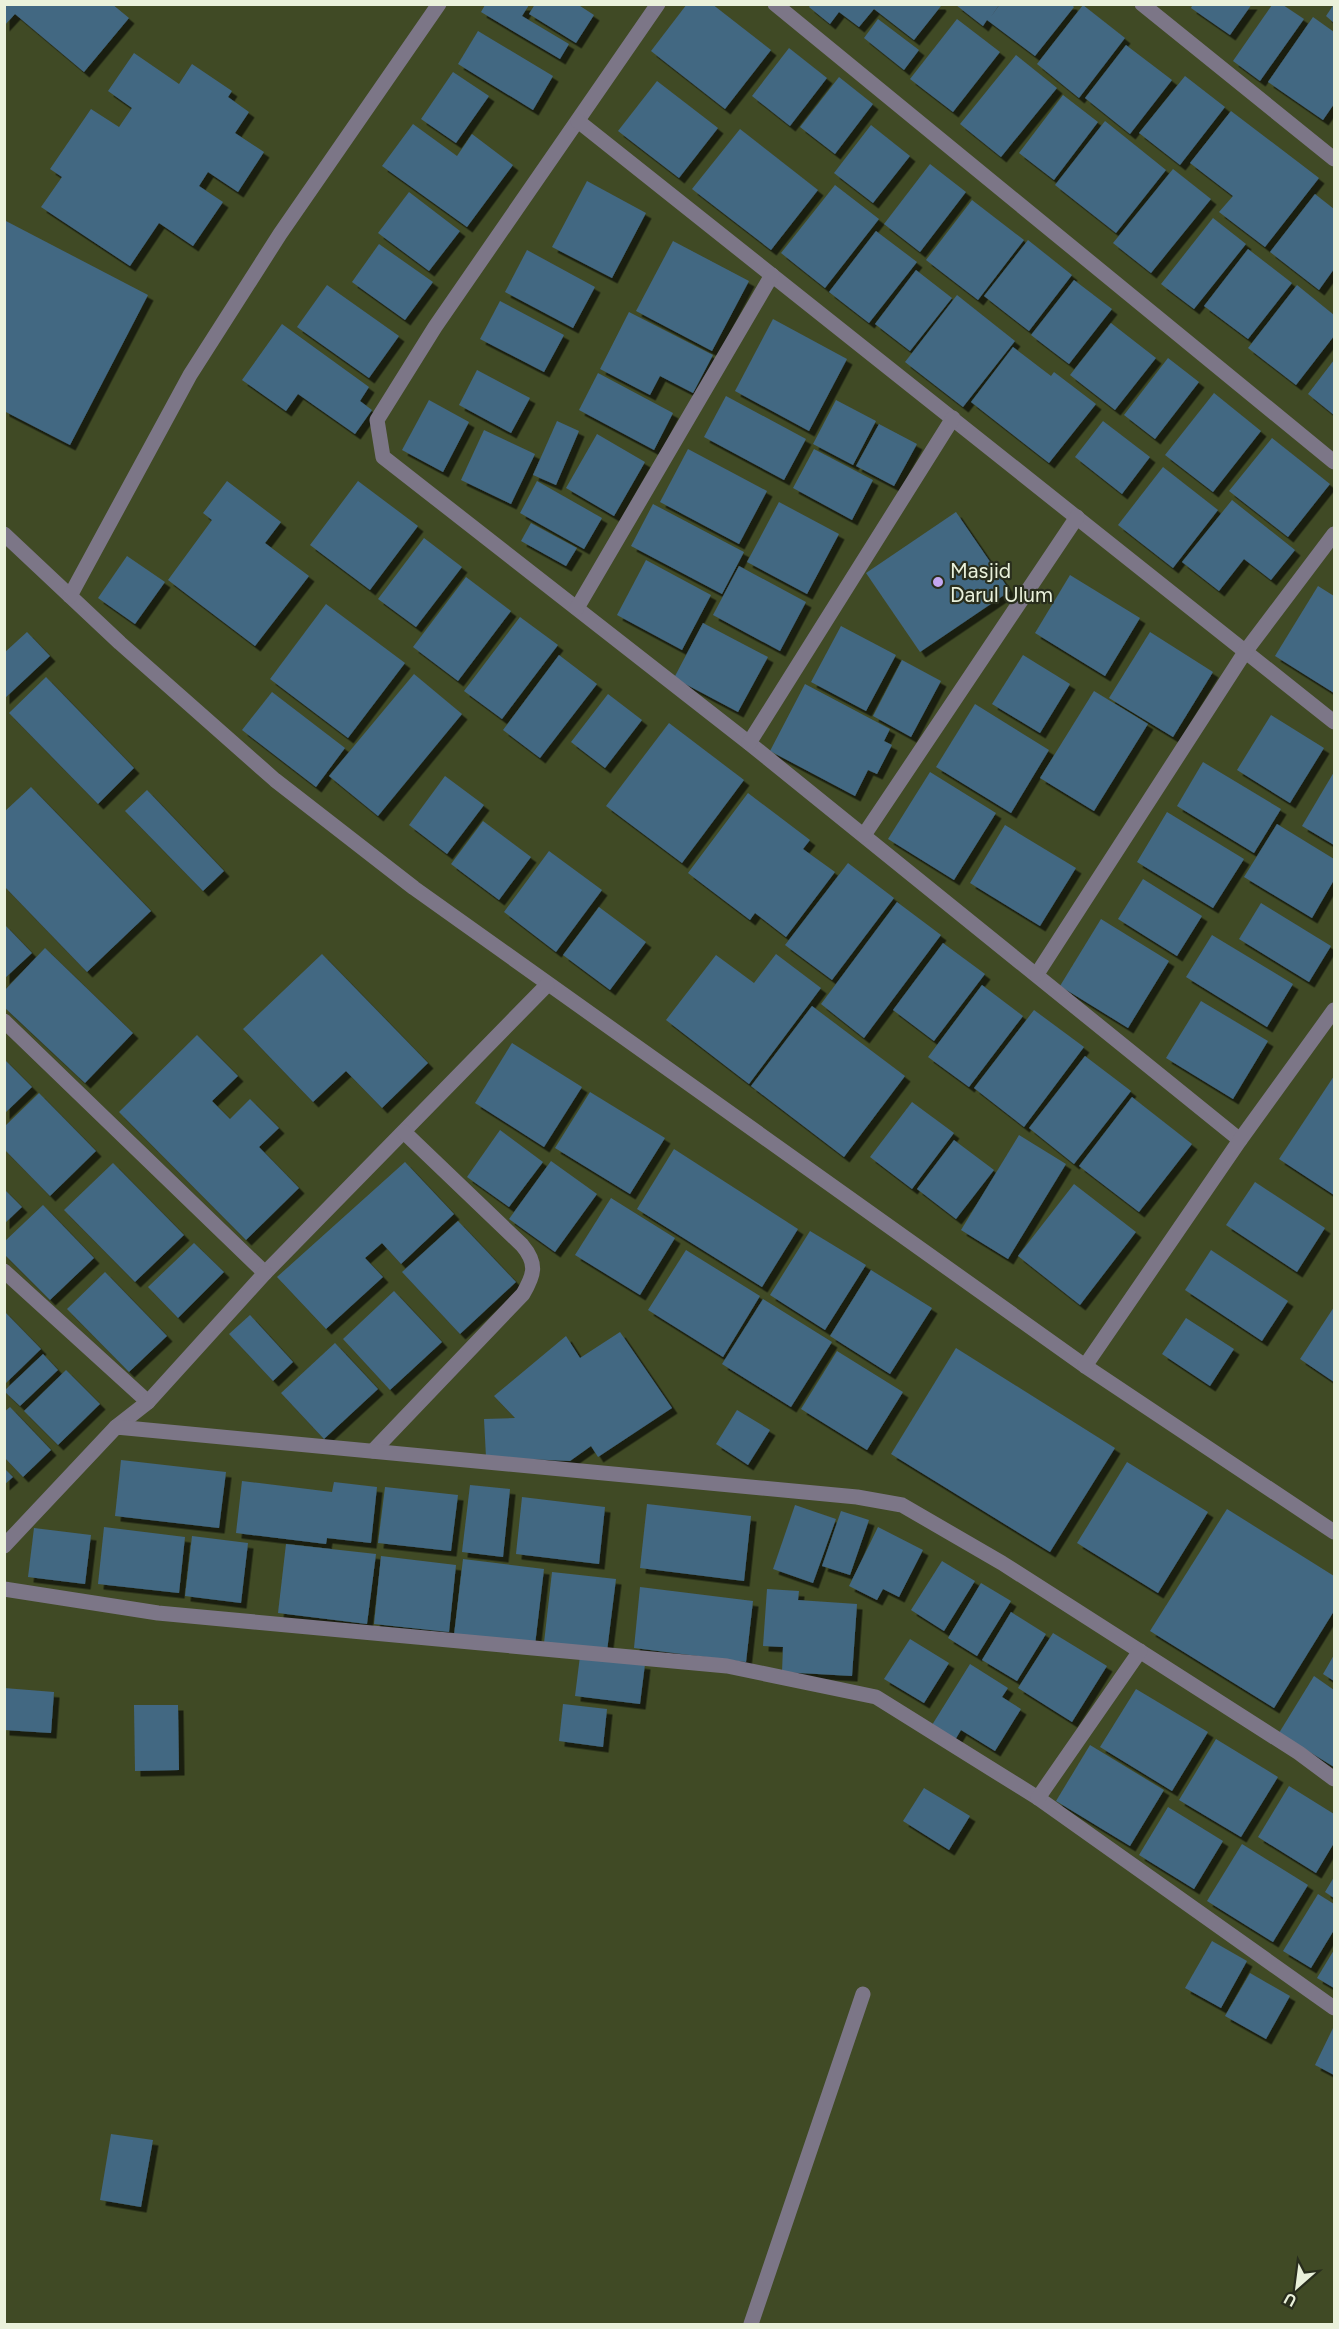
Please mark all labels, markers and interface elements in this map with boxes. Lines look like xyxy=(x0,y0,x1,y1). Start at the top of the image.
place label: Masjid Darul Ulum xyxy=(950,558,1053,607)
marker: Masjid Darul Ulum xyxy=(931,575,945,589)
north arrow xyxy=(1267,2257,1327,2317)
text: U xyxy=(1281,2289,1300,2311)

